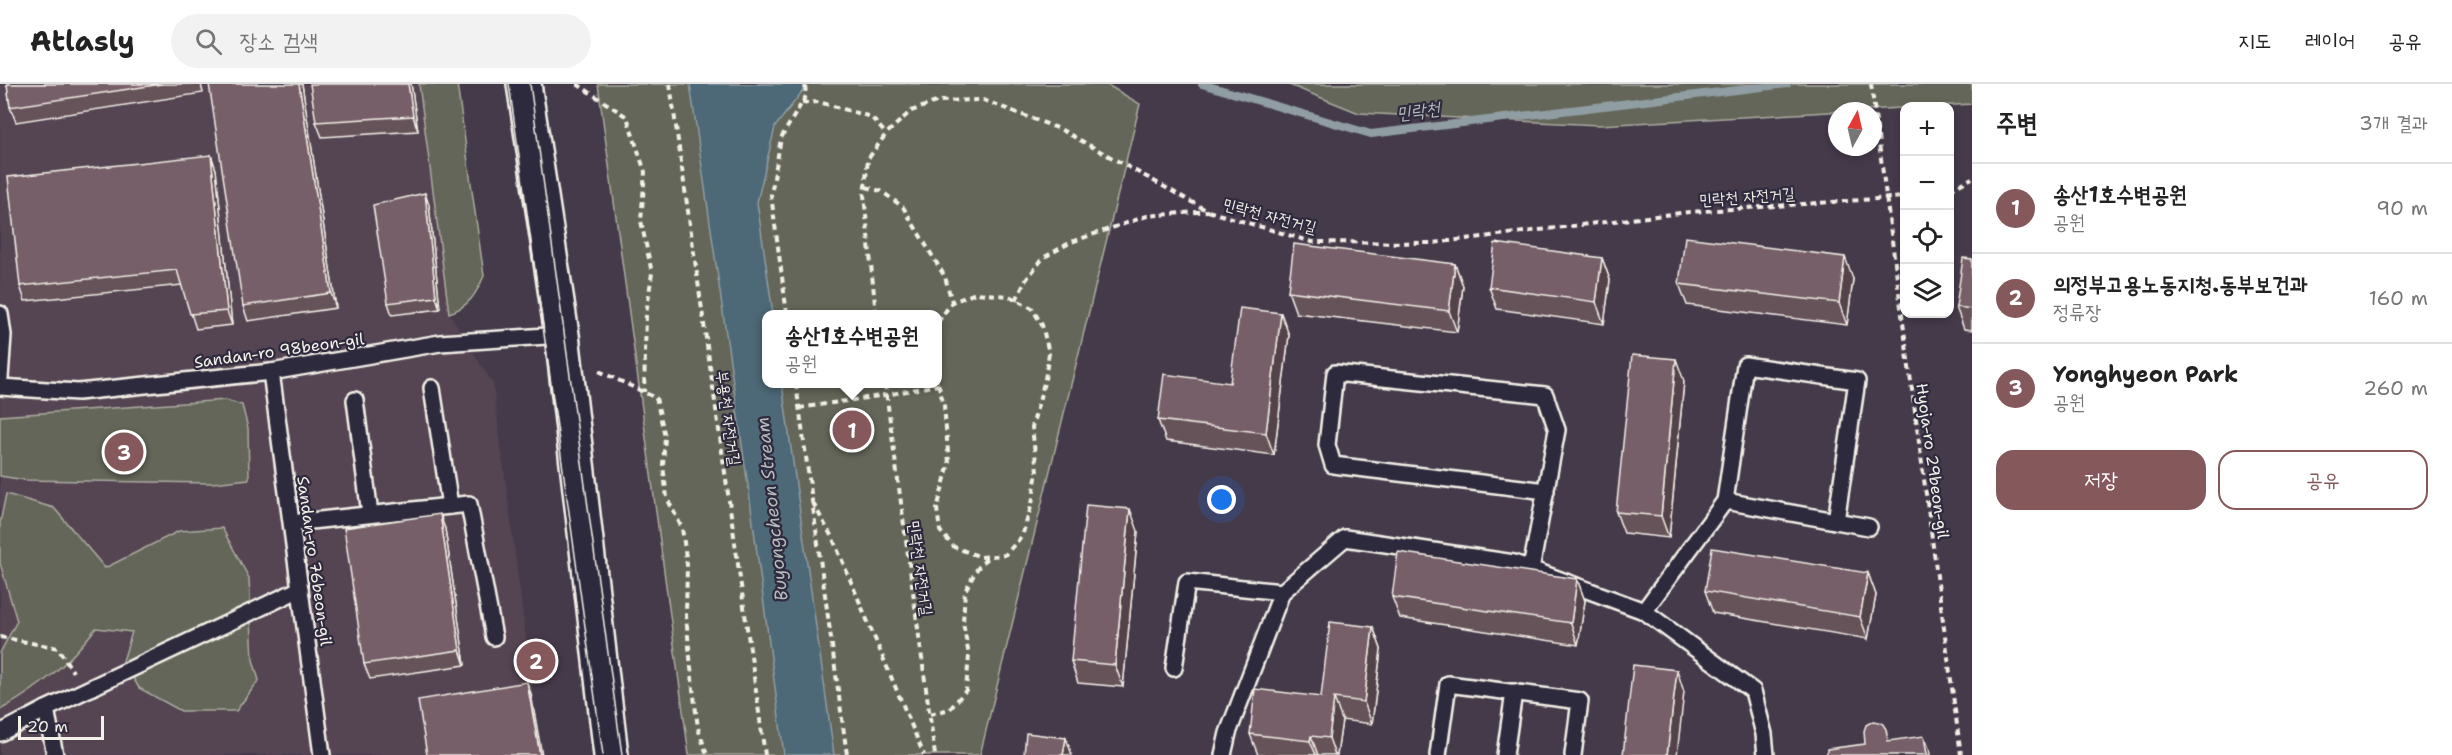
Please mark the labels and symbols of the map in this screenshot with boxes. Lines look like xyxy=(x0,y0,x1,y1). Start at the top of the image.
water label: 민락천 xyxy=(1395,96,1443,126)
north arrow xyxy=(1828,102,1882,156)
street label: 민락천 자전거길 xyxy=(1699,183,1796,210)
street label: 민락천 자전거길 xyxy=(1221,193,1319,238)
street label: Sandan-ro 98beon-gil xyxy=(193,328,366,373)
street label: 부용천 자전거길 xyxy=(711,369,746,467)
street label: Hyoja-ro 29beon-gil xyxy=(1911,382,1954,540)
pin: 1 xyxy=(832,408,872,452)
water label: Buyongcheon Stream xyxy=(750,416,794,602)
pin: 3 xyxy=(104,430,144,475)
street label: Sandan-ro 76beon-gil xyxy=(292,475,337,647)
your location xyxy=(1207,485,1236,514)
street label: 민락천 자전거길 xyxy=(903,519,938,617)
pin: 2 xyxy=(516,638,556,684)
scale bar xyxy=(18,713,104,740)

